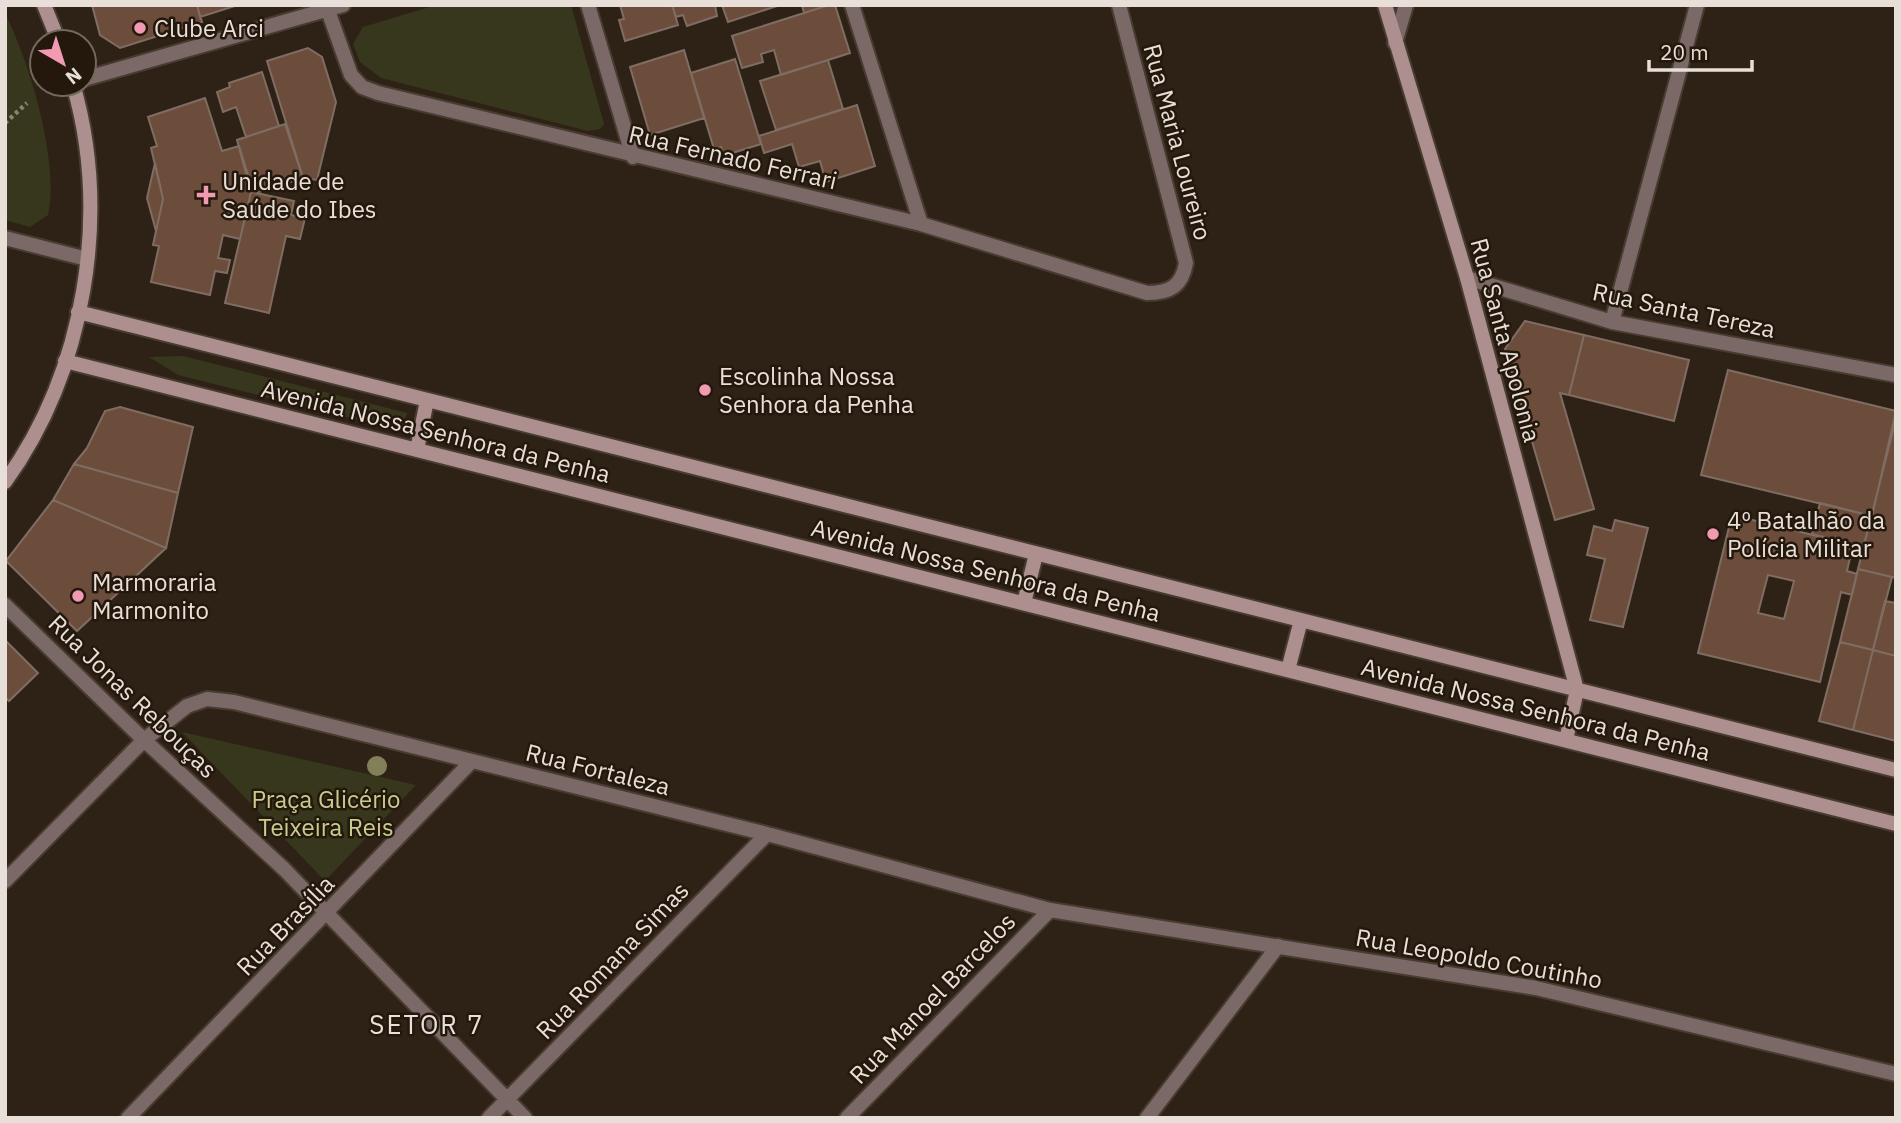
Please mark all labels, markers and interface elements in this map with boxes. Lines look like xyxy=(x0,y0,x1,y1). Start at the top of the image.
place label: Clube Arci xyxy=(154,12,264,44)
marker: Clube Arci xyxy=(132,20,148,36)
north arrow xyxy=(28,28,98,98)
scale bar xyxy=(1649,28,1752,72)
text: 20 m xyxy=(1660,38,1709,66)
street label: Rua Maria Loureiro xyxy=(1136,40,1220,244)
text: N xyxy=(61,63,87,90)
street label: Rua Fernado Ferrari xyxy=(626,117,840,197)
place label: Unidade de Saúde do Ibes xyxy=(222,165,377,225)
marker: Unidade de Saúde do Ibes xyxy=(196,185,216,205)
street label: Rua Santa Apolonia xyxy=(1463,234,1549,446)
street label: Rua Santa Tereza xyxy=(1590,275,1778,345)
place label: Escolinha Nossa Senhora da Penha xyxy=(719,360,914,420)
street label: Avenida Nossa Senhora da Penha xyxy=(258,372,614,490)
marker: Escolinha Nossa Senhora da Penha xyxy=(697,382,713,398)
place label: 4º Batalhão da Polícia Militar xyxy=(1727,504,1885,564)
street label: Avenida Nossa Senhora da Penha xyxy=(808,511,1164,629)
marker: 4º Batalhão da Polícia Militar xyxy=(1705,526,1721,542)
place label: Marmoraria Marmonito xyxy=(92,566,217,626)
marker: Marmoraria Marmonito xyxy=(70,588,86,604)
street label: Rua Jonas Rebouças xyxy=(42,607,224,785)
street label: Avenida Nossa Senhora da Penha xyxy=(1358,650,1714,768)
street label: Rua Fortaleza xyxy=(523,736,674,802)
park label: Praça Glicério Teixeira Reis xyxy=(252,783,400,843)
street label: Rua Brasília xyxy=(229,868,341,982)
street label: Rua Romana Simas xyxy=(529,874,695,1046)
street label: Rua Manoel Barcelos xyxy=(842,906,1022,1090)
street label: Rua Leopoldo Coutinho xyxy=(1353,921,1605,995)
district label: SETOR 7 xyxy=(369,1007,485,1041)

